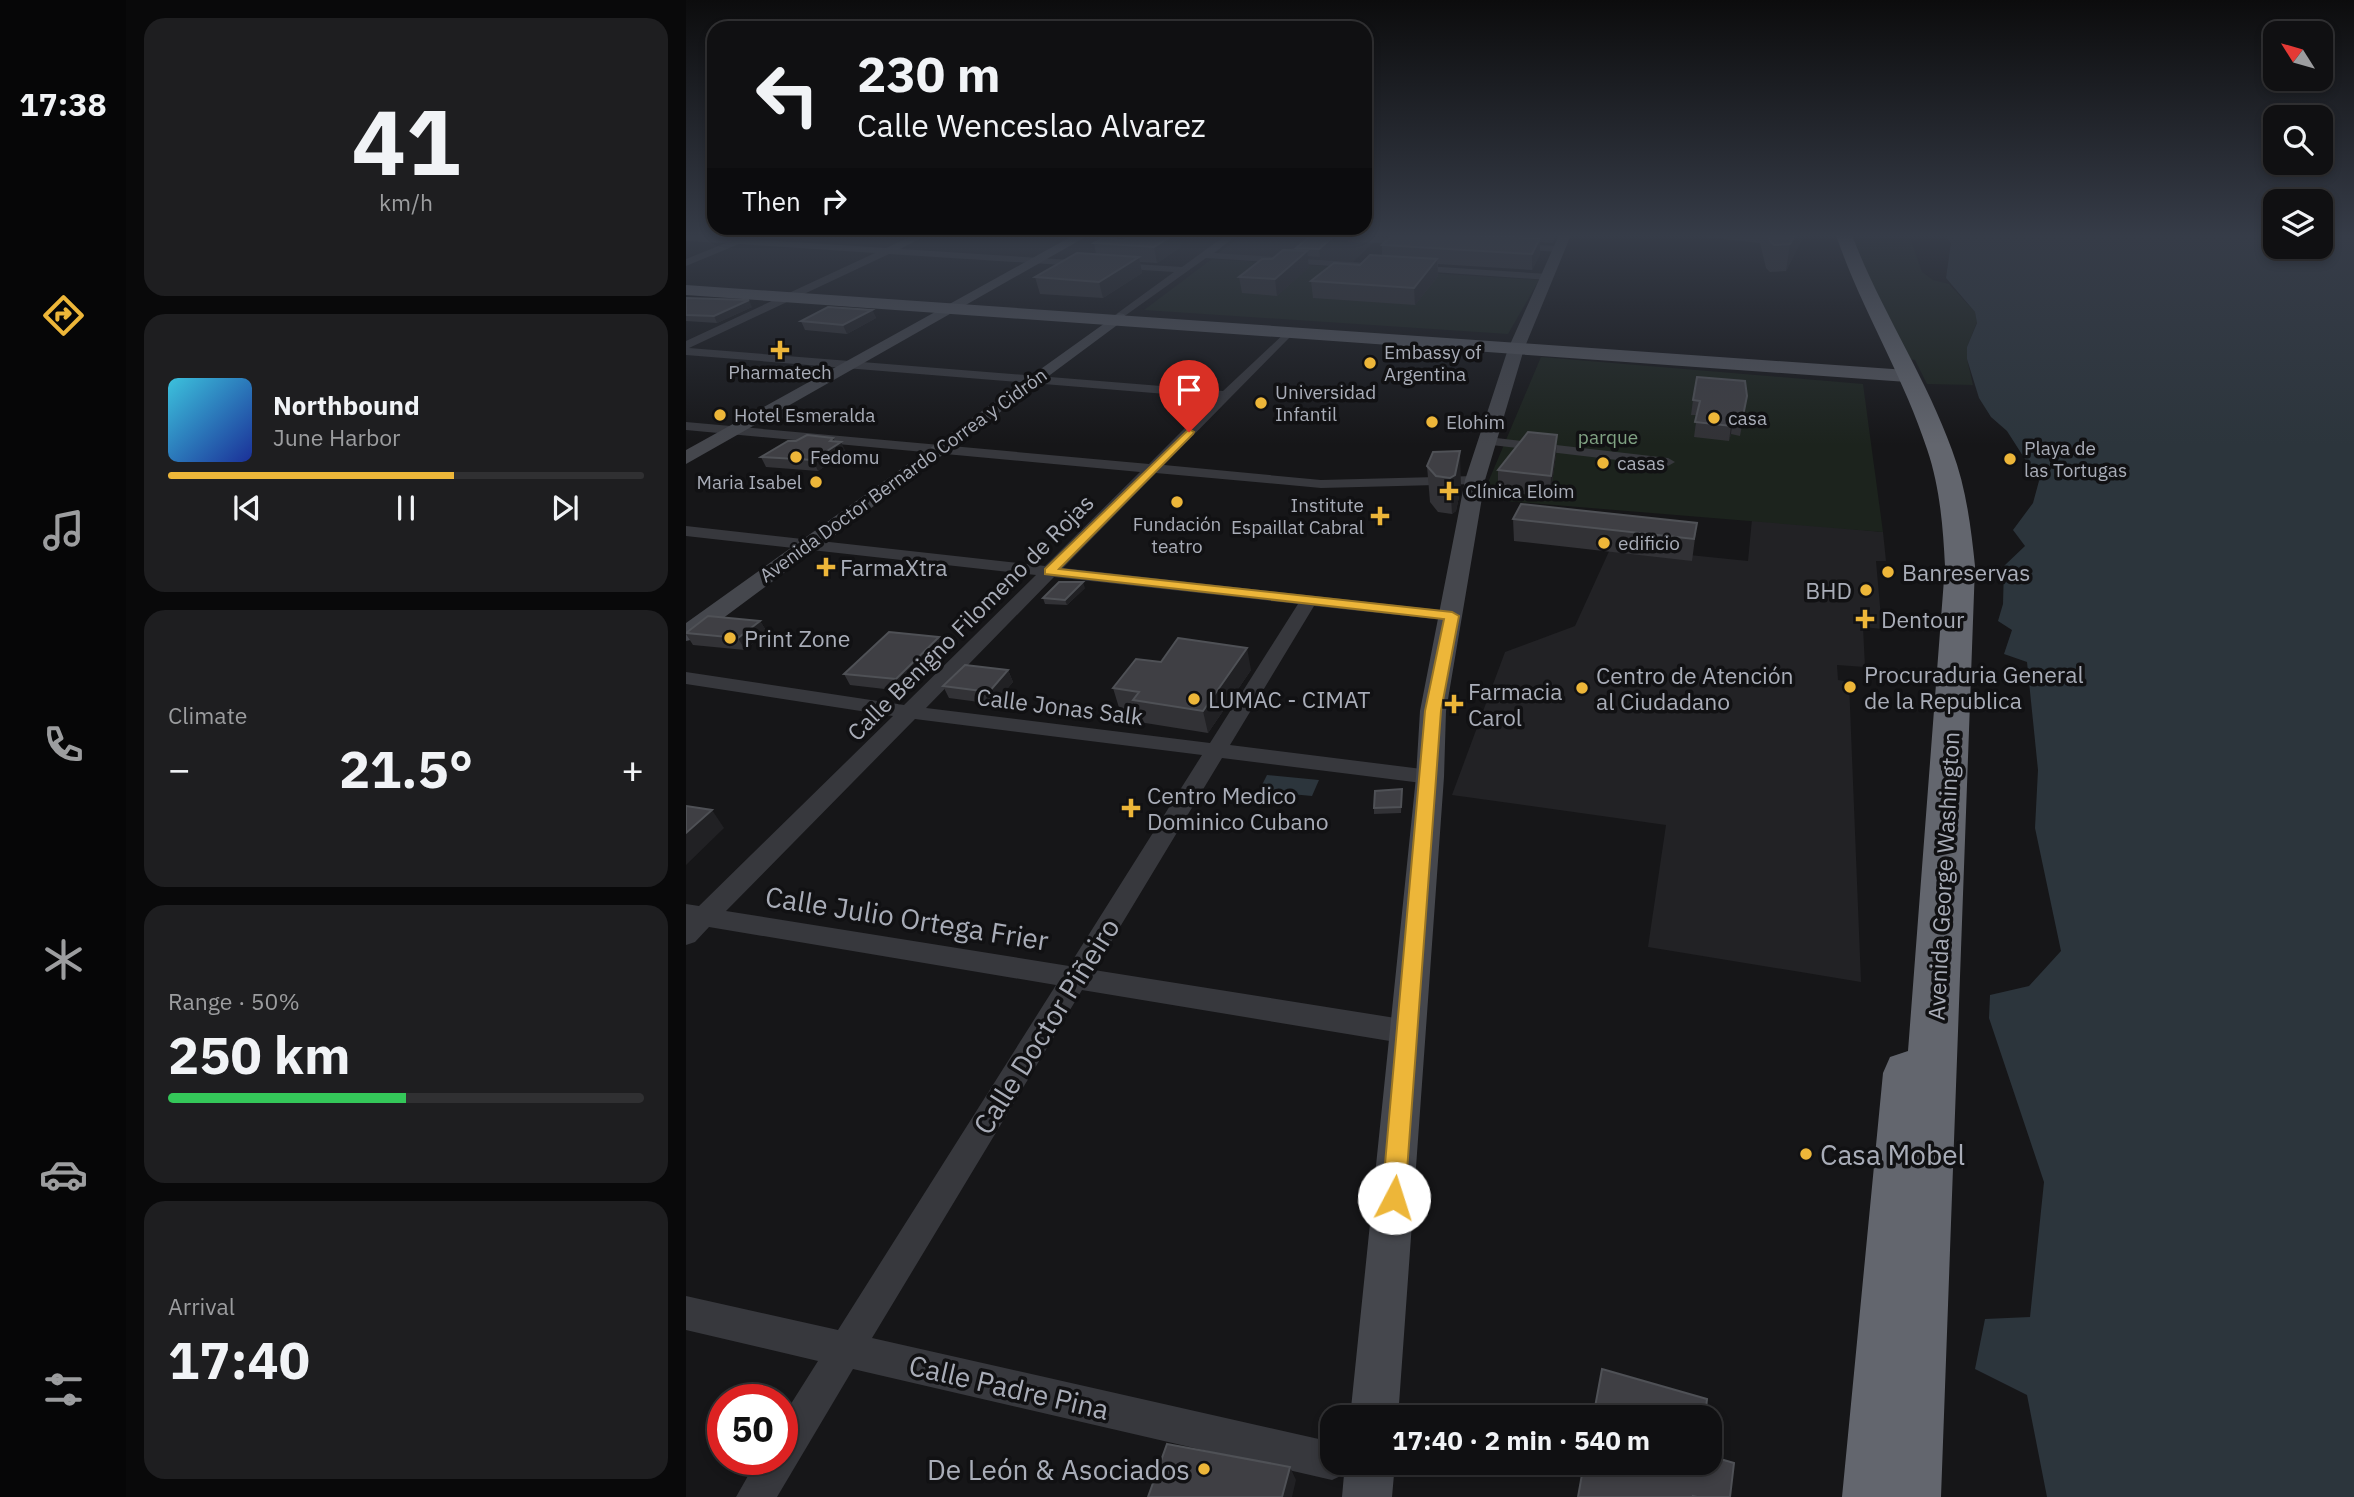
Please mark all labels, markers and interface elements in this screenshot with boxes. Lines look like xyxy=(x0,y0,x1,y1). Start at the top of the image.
north arrow xyxy=(2263,21,2333,91)
map controls xyxy=(2263,21,2333,259)
text: 230 m xyxy=(857,42,1001,105)
icon: left xyxy=(742,49,833,140)
text: 41 xyxy=(351,82,461,200)
text: 17:38 xyxy=(19,83,107,125)
text: Calle Wenceslao Alvarez xyxy=(857,104,1206,146)
button: search xyxy=(2263,105,2333,175)
icon: right xyxy=(815,182,853,220)
text: Then xyxy=(742,184,801,218)
text: km/h xyxy=(379,187,433,217)
button: layers xyxy=(2263,189,2333,259)
icon: directions xyxy=(39,291,88,340)
place label: Embassy of Argentina xyxy=(1384,340,1482,386)
marker: Pharmatech xyxy=(772,342,788,358)
marker: Embassy of Argentina xyxy=(1362,355,1378,371)
place label: Pharmatech xyxy=(728,360,832,384)
pin xyxy=(1159,360,1219,432)
street label: Avenida Doctor Bernardo Correa y Cidrón xyxy=(755,363,1051,587)
icon: arrive xyxy=(1170,371,1208,409)
place label: Universidad Infantil xyxy=(1275,380,1376,426)
text: Northbound xyxy=(273,388,420,422)
marker: Universidad Infantil xyxy=(1253,395,1269,411)
place label: Hotel Esmeralda xyxy=(734,403,875,427)
place label: casa xyxy=(1728,406,1767,430)
marker: Hotel Esmeralda xyxy=(712,407,728,423)
place label: Elohim xyxy=(1446,410,1505,434)
marker: casa xyxy=(1706,410,1722,426)
marker: Elohim xyxy=(1424,414,1440,430)
text: June Harbor xyxy=(273,422,401,452)
park label: parque xyxy=(1578,425,1638,449)
place label: Playa de las Tortugas xyxy=(2024,436,2127,482)
place label: Fedomu xyxy=(810,445,880,469)
marker: Fedomu xyxy=(788,449,804,465)
place label: casas xyxy=(1617,451,1665,475)
marker: Playa de las Tortugas xyxy=(2002,451,2018,467)
marker: casas xyxy=(1595,455,1611,471)
place label: Maria Isabel xyxy=(696,470,802,494)
marker: Maria Isabel xyxy=(808,474,824,490)
place label: Clínica Eloim xyxy=(1465,479,1575,503)
marker: Clínica Eloim xyxy=(1439,481,1459,501)
street label: Calle Benigno Filomeno de Rojas xyxy=(840,487,1100,747)
icon: previous xyxy=(228,489,266,527)
icon: pause xyxy=(387,489,425,527)
icon: next xyxy=(546,489,584,527)
place label: Institute Espaillat Cabral xyxy=(1231,493,1364,539)
marker: Fundación teatro xyxy=(1169,494,1185,510)
icon: music xyxy=(39,506,88,555)
marker: Institute Espaillat Cabral xyxy=(1370,506,1390,526)
place label: Fundación teatro xyxy=(1133,512,1221,558)
place label: edificio xyxy=(1618,531,1680,555)
marker: edificio xyxy=(1596,535,1612,551)
place label: FarmaXtra xyxy=(840,552,948,582)
place label: Banreservas xyxy=(1902,557,2030,587)
marker: FarmaXtra xyxy=(818,559,834,575)
marker: Banreservas xyxy=(1880,564,1896,580)
place label: BHD xyxy=(1805,575,1852,605)
marker: BHD xyxy=(1858,582,1874,598)
place label: Dentour xyxy=(1881,604,1965,634)
marker: Dentour xyxy=(1855,609,1875,629)
place label: Print Zone xyxy=(744,623,850,653)
marker: Print Zone xyxy=(722,630,738,646)
place label: Procuraduria General de la Republica xyxy=(1864,659,2084,715)
place label: Centro de Atención al Ciudadano xyxy=(1596,660,1794,716)
place label: Farmacia Carol xyxy=(1468,676,1563,732)
marker: Procuraduria General de la Republica xyxy=(1842,679,1858,695)
marker: Centro de Atención al Ciudadano xyxy=(1574,680,1590,696)
street label: Calle Jonas Salk xyxy=(975,681,1145,731)
place label: LUMAC - CIMAT xyxy=(1208,684,1370,714)
marker: LUMAC - CIMAT xyxy=(1186,691,1202,707)
marker: Farmacia Carol xyxy=(1446,696,1462,712)
text: Climate xyxy=(168,700,247,730)
icon: phone xyxy=(39,720,88,769)
street label: Avenida George Washington xyxy=(1920,731,1966,1021)
text: 21.5° xyxy=(339,735,473,802)
text: − xyxy=(168,744,191,793)
text: + xyxy=(621,744,644,793)
place label: Centro Medico Dominico Cubano xyxy=(1147,780,1329,836)
marker: Centro Medico Dominico Cubano xyxy=(1121,798,1141,818)
street label: Calle Julio Ortega Frier xyxy=(763,877,1051,959)
street label: Calle Doctor Piñeiro xyxy=(965,911,1127,1141)
icon: climate xyxy=(39,935,88,984)
text: Range · 50% xyxy=(168,986,300,1016)
text: 250 km xyxy=(168,1021,350,1088)
place label: Casa Mobel xyxy=(1820,1136,1965,1173)
marker: Casa Mobel xyxy=(1798,1146,1814,1162)
icon: car xyxy=(39,1150,88,1199)
position arrow xyxy=(1357,1161,1431,1235)
text: Arrival xyxy=(168,1291,235,1321)
text: 17:40 xyxy=(168,1326,310,1393)
street label: Calle Padre Pina xyxy=(905,1346,1113,1428)
icon: filters xyxy=(39,1365,88,1414)
speed limit sign: 50 xyxy=(707,1384,798,1475)
text: 17:40 · 2 min · 540 m xyxy=(1392,1423,1650,1457)
place label: De León & Asociados xyxy=(927,1451,1190,1488)
marker: De León & Asociados xyxy=(1196,1461,1212,1477)

